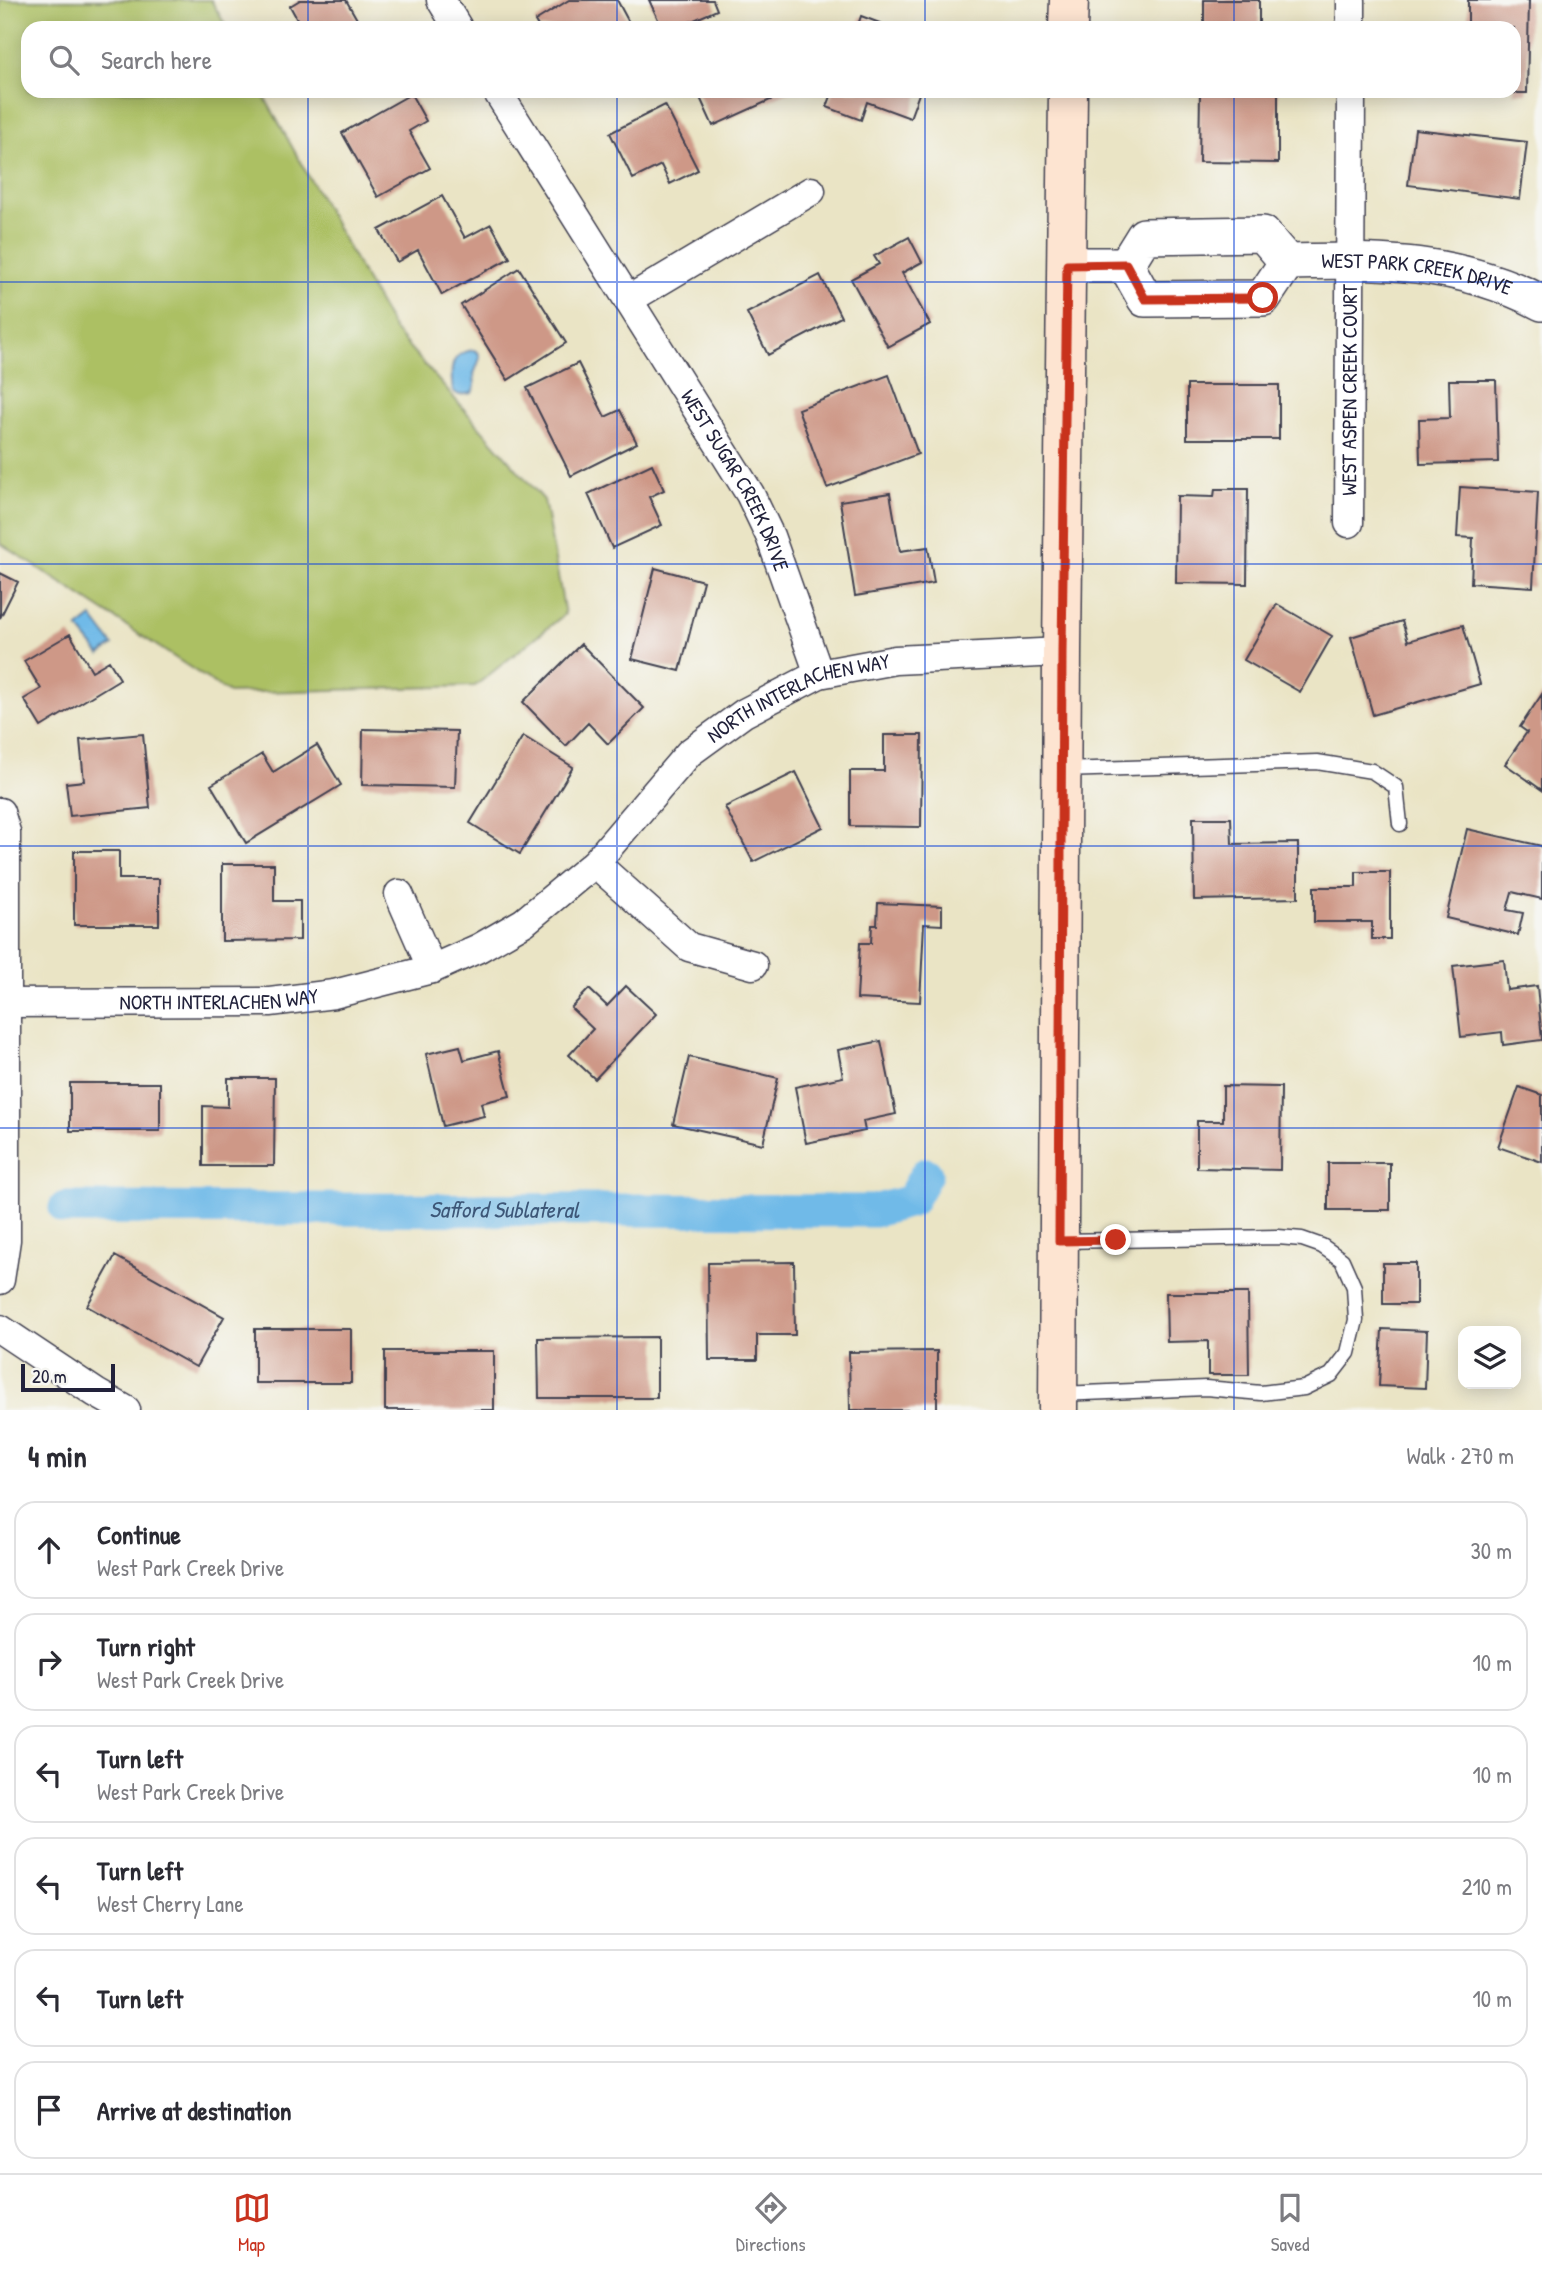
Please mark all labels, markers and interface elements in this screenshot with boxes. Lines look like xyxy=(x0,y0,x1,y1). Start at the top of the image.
search box xyxy=(21,21,1521,98)
icon: search xyxy=(45,41,83,79)
text: Search here xyxy=(101,42,212,77)
street label: WEST PARK CREEK DRIVE xyxy=(1321,246,1517,302)
route start xyxy=(1247,282,1278,313)
street label: WEST ASPEN CREEK COURT xyxy=(1334,283,1364,496)
street label: WEST SUGAR CREEK DRIVE xyxy=(674,384,796,575)
street label: NORTH INTERLACHEN WAY xyxy=(701,646,893,749)
street label: NORTH INTERLACHEN WAY xyxy=(119,981,321,1017)
water label: Safford Sublateral xyxy=(429,1193,580,1225)
route end xyxy=(1100,1224,1131,1255)
map controls xyxy=(1458,1326,1521,1389)
button: layers xyxy=(1458,1326,1521,1389)
scale bar xyxy=(21,1361,116,1393)
text: 20 m xyxy=(32,1363,67,1389)
text: 4 min xyxy=(28,1436,87,1476)
text: Walk · 270 m xyxy=(1407,1440,1514,1471)
text: Continue xyxy=(97,1517,181,1552)
icon: ahead xyxy=(30,1531,68,1569)
text: 30 m xyxy=(1470,1535,1512,1566)
text: West Park Creek Drive xyxy=(97,1552,284,1583)
text: Turn right xyxy=(97,1629,195,1664)
icon: right xyxy=(30,1643,68,1681)
text: 10 m xyxy=(1472,1647,1512,1678)
text: West Park Creek Drive xyxy=(97,1664,284,1695)
text: Turn left xyxy=(97,1741,183,1776)
icon: left xyxy=(30,1755,68,1793)
text: 10 m xyxy=(1472,1759,1512,1790)
text: West Park Creek Drive xyxy=(97,1776,284,1807)
text: Turn left xyxy=(97,1853,183,1888)
icon: left xyxy=(30,1867,68,1905)
text: 210 m xyxy=(1462,1871,1512,1902)
text: West Cherry Lane xyxy=(97,1888,244,1919)
icon: left xyxy=(30,1979,68,2017)
text: Turn left xyxy=(97,1981,183,2016)
text: 10 m xyxy=(1472,1983,1512,2014)
icon: arrive xyxy=(30,2091,68,2129)
text: Arrive at destination xyxy=(97,2093,292,2128)
tab: Map xyxy=(233,2189,271,2257)
tab: Directions xyxy=(736,2189,806,2257)
tab: Saved xyxy=(1271,2189,1309,2257)

